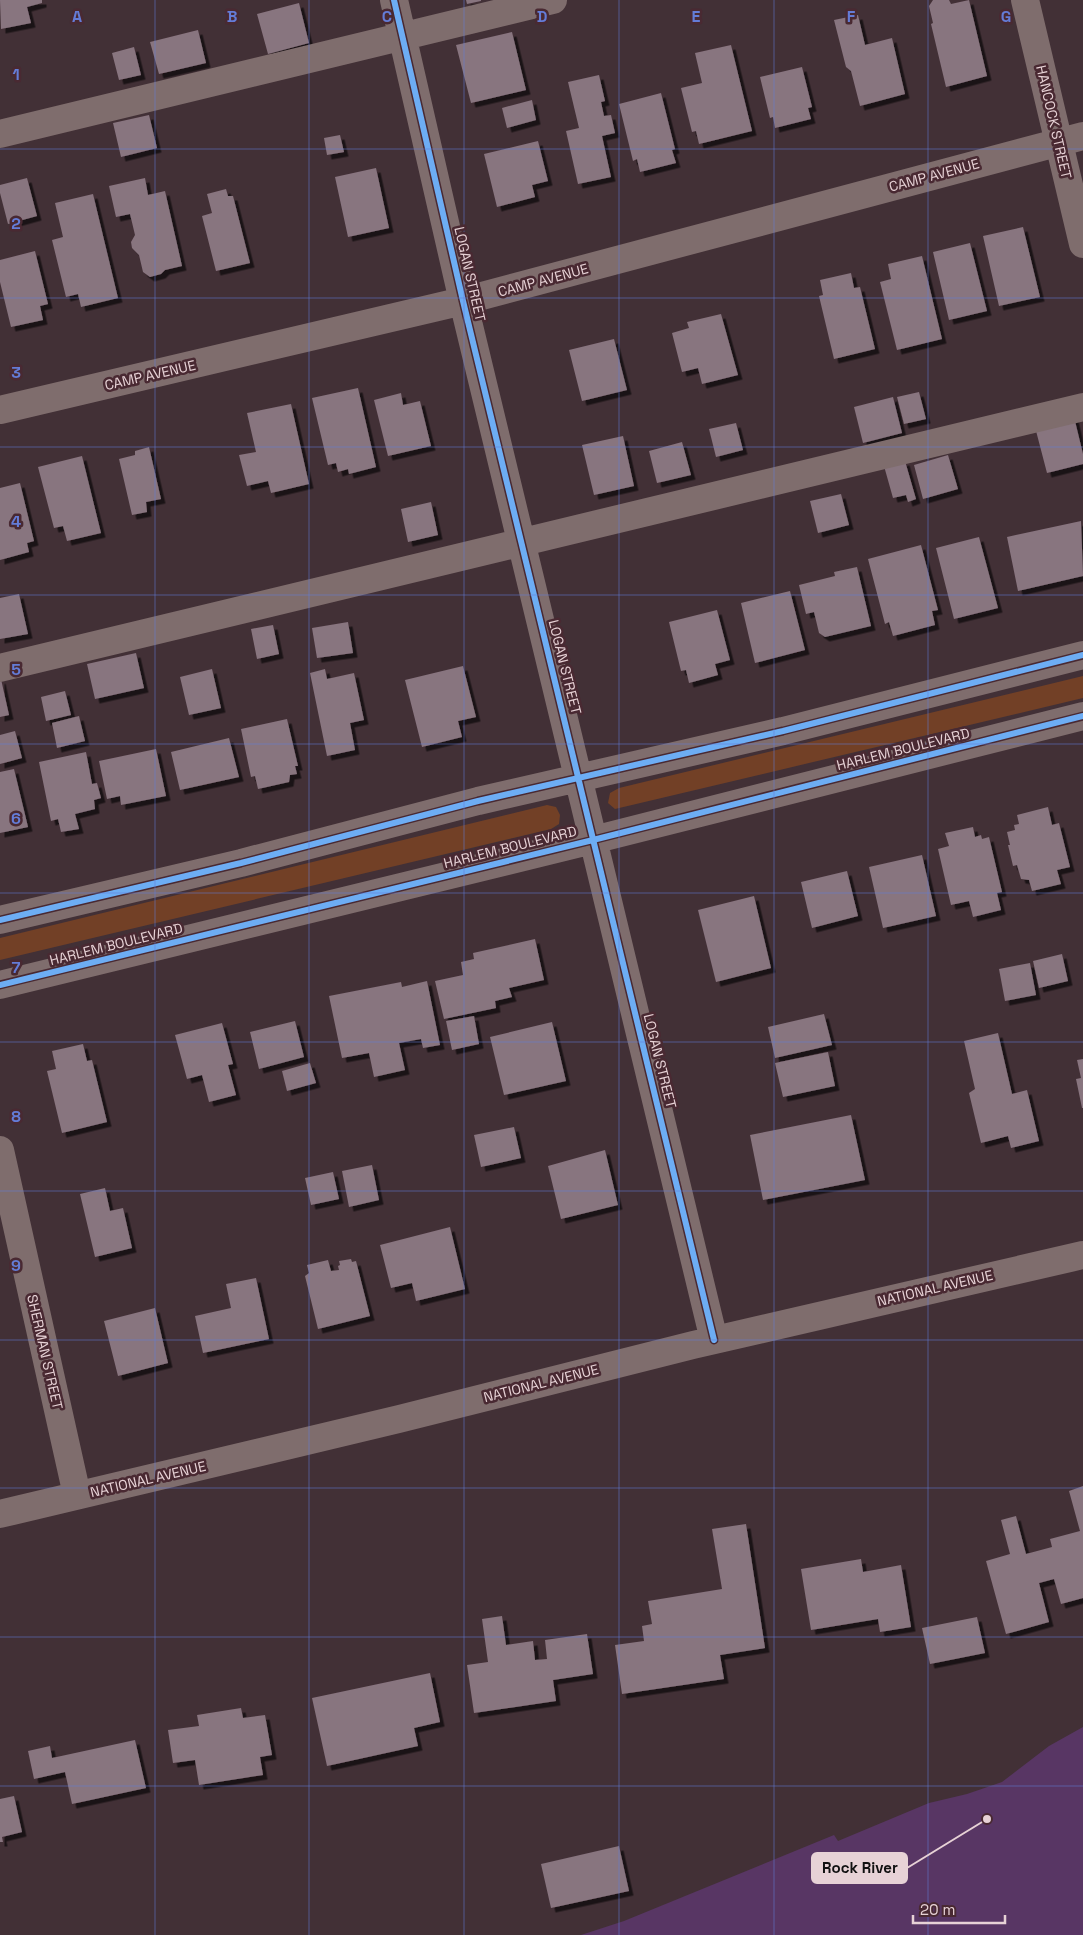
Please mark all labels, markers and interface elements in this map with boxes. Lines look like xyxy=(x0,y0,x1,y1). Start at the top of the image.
text: A xyxy=(72,6,82,27)
text: B xyxy=(227,6,237,27)
text: C xyxy=(382,6,392,27)
text: D xyxy=(537,6,547,27)
text: E xyxy=(692,6,701,27)
text: F xyxy=(847,6,856,27)
text: G xyxy=(1001,6,1011,27)
street label: HANCOCK STREET xyxy=(1032,63,1076,181)
text: 1 xyxy=(12,64,20,85)
street label: CAMP AVENUE xyxy=(887,154,981,196)
text: 2 xyxy=(11,213,21,234)
street label: LOGAN STREET xyxy=(450,225,490,323)
street label: CAMP AVENUE xyxy=(496,259,590,301)
street label: CAMP AVENUE xyxy=(103,356,197,394)
text: 3 xyxy=(11,362,21,383)
text: 4 xyxy=(11,511,21,532)
street label: LOGAN STREET xyxy=(545,618,585,716)
text: 5 xyxy=(11,659,21,680)
street label: HARLEM BOULEVARD xyxy=(835,724,971,774)
text: 6 xyxy=(11,808,21,829)
street label: HARLEM BOULEVARD xyxy=(442,822,578,872)
street label: HARLEM BOULEVARD xyxy=(48,919,184,969)
text: 7 xyxy=(12,957,21,978)
street label: LOGAN STREET xyxy=(640,1012,680,1110)
text: 8 xyxy=(11,1106,21,1127)
text: 9 xyxy=(11,1255,21,1276)
street label: NATIONAL AVENUE xyxy=(875,1266,995,1310)
street label: SHERMAN STREET xyxy=(23,1293,67,1411)
street label: NATIONAL AVENUE xyxy=(482,1360,601,1406)
street label: NATIONAL AVENUE xyxy=(88,1457,208,1501)
callout: Rock River xyxy=(812,1853,907,1883)
text: Rock River xyxy=(822,1858,898,1877)
scale bar xyxy=(913,1892,1006,1924)
text: 20 m xyxy=(920,1900,955,1919)

